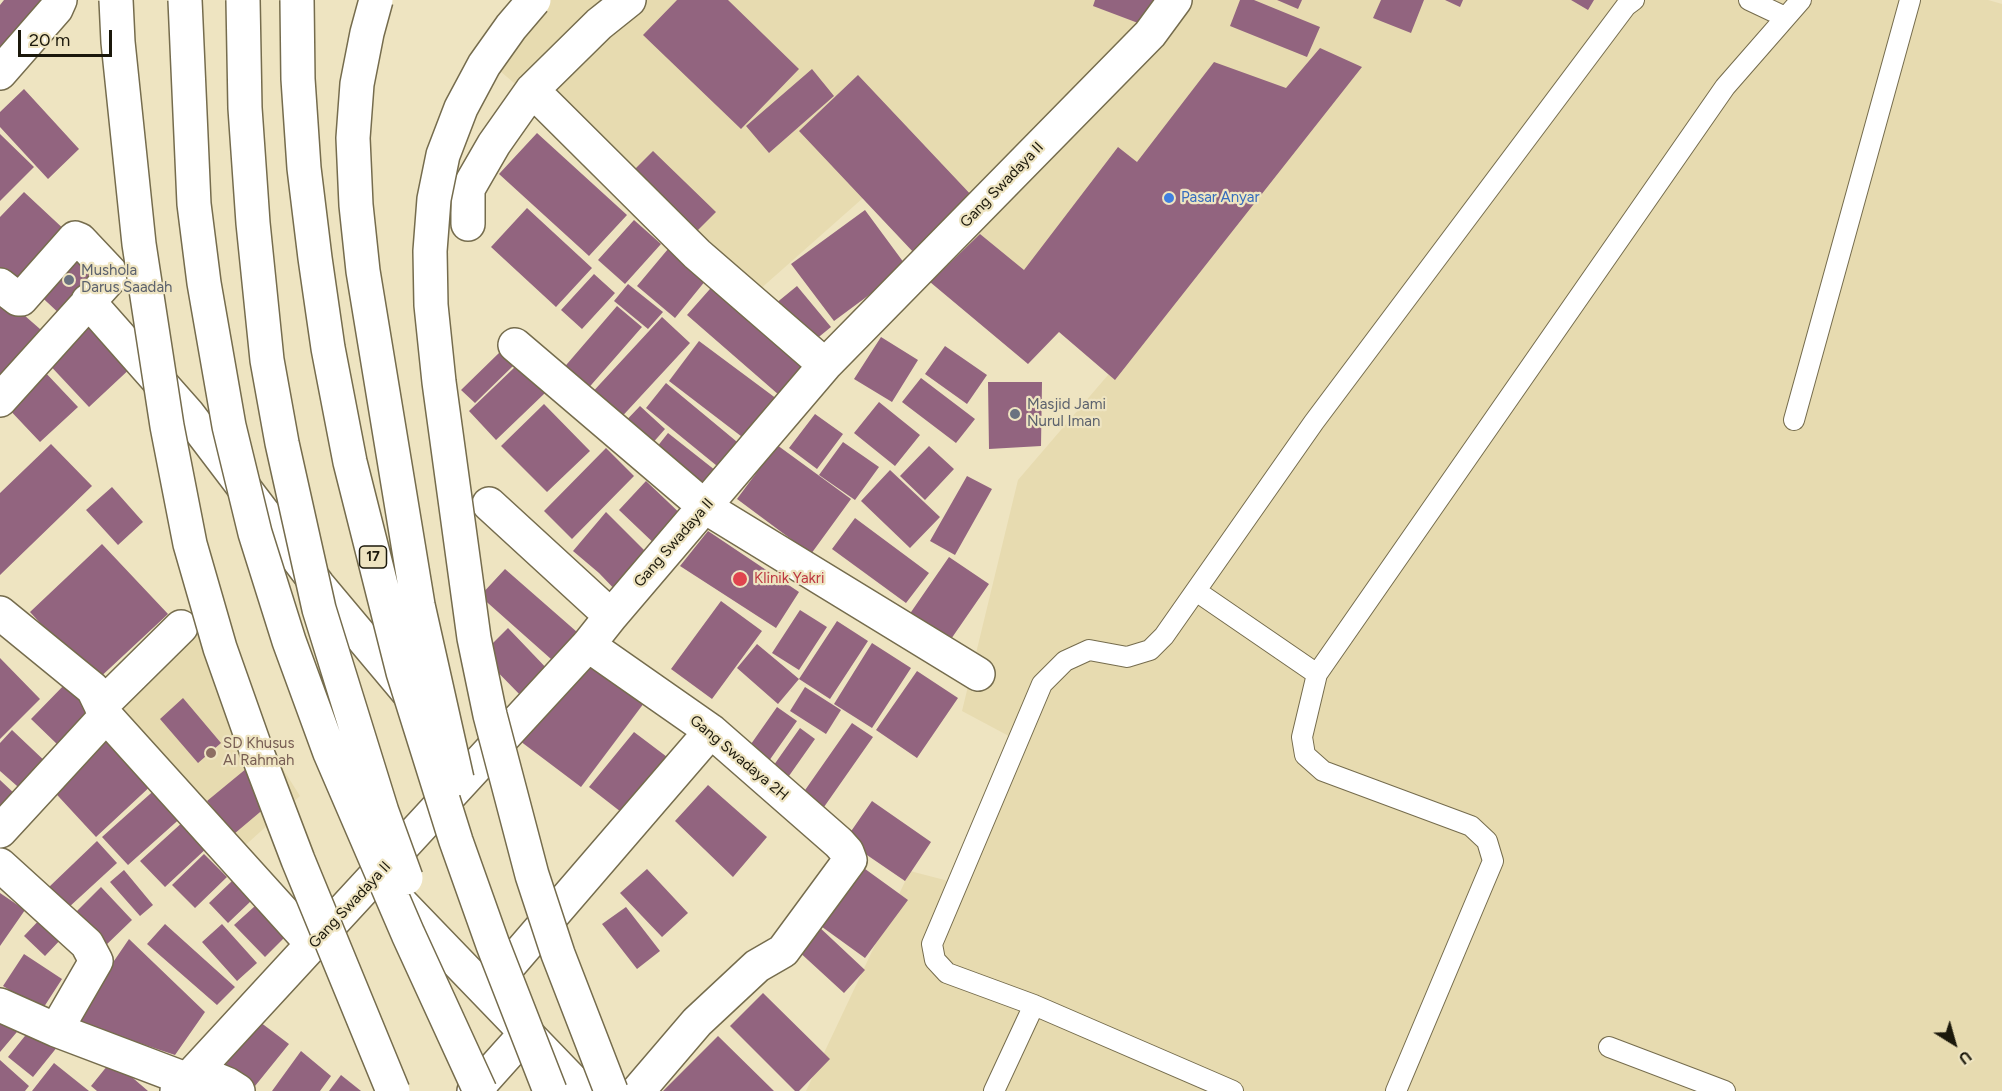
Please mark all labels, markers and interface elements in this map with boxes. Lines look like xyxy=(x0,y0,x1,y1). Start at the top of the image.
scale bar xyxy=(21,18,116,56)
text: 20 m xyxy=(29,29,70,51)
street label: Gang Swadaya II xyxy=(957,139,1047,231)
place label: Pasar Anyar xyxy=(1181,189,1259,207)
marker: Pasar Anyar xyxy=(1162,191,1176,205)
place label: Mushola Darus Saadah xyxy=(81,262,172,297)
marker: Mushola Darus Saadah xyxy=(62,273,76,287)
place label: Masjid Jami Nurul Iman xyxy=(1027,396,1106,431)
marker: Masjid Jami Nurul Iman xyxy=(1008,407,1022,421)
street label: Gang Swadaya II xyxy=(631,495,717,591)
road number: 17 xyxy=(360,546,386,568)
marker: Klinik Yakri xyxy=(731,570,749,588)
place label: Klinik Yakri xyxy=(754,570,824,588)
street label: Gang Swadaya 2H xyxy=(686,711,792,805)
place label: SD Khusus Al Rahmah xyxy=(223,735,294,770)
marker: SD Khusus Al Rahmah xyxy=(204,746,218,760)
street label: Gang Swadaya II xyxy=(305,858,395,952)
north arrow xyxy=(1924,1013,1984,1073)
text: U xyxy=(1955,1047,1975,1069)

